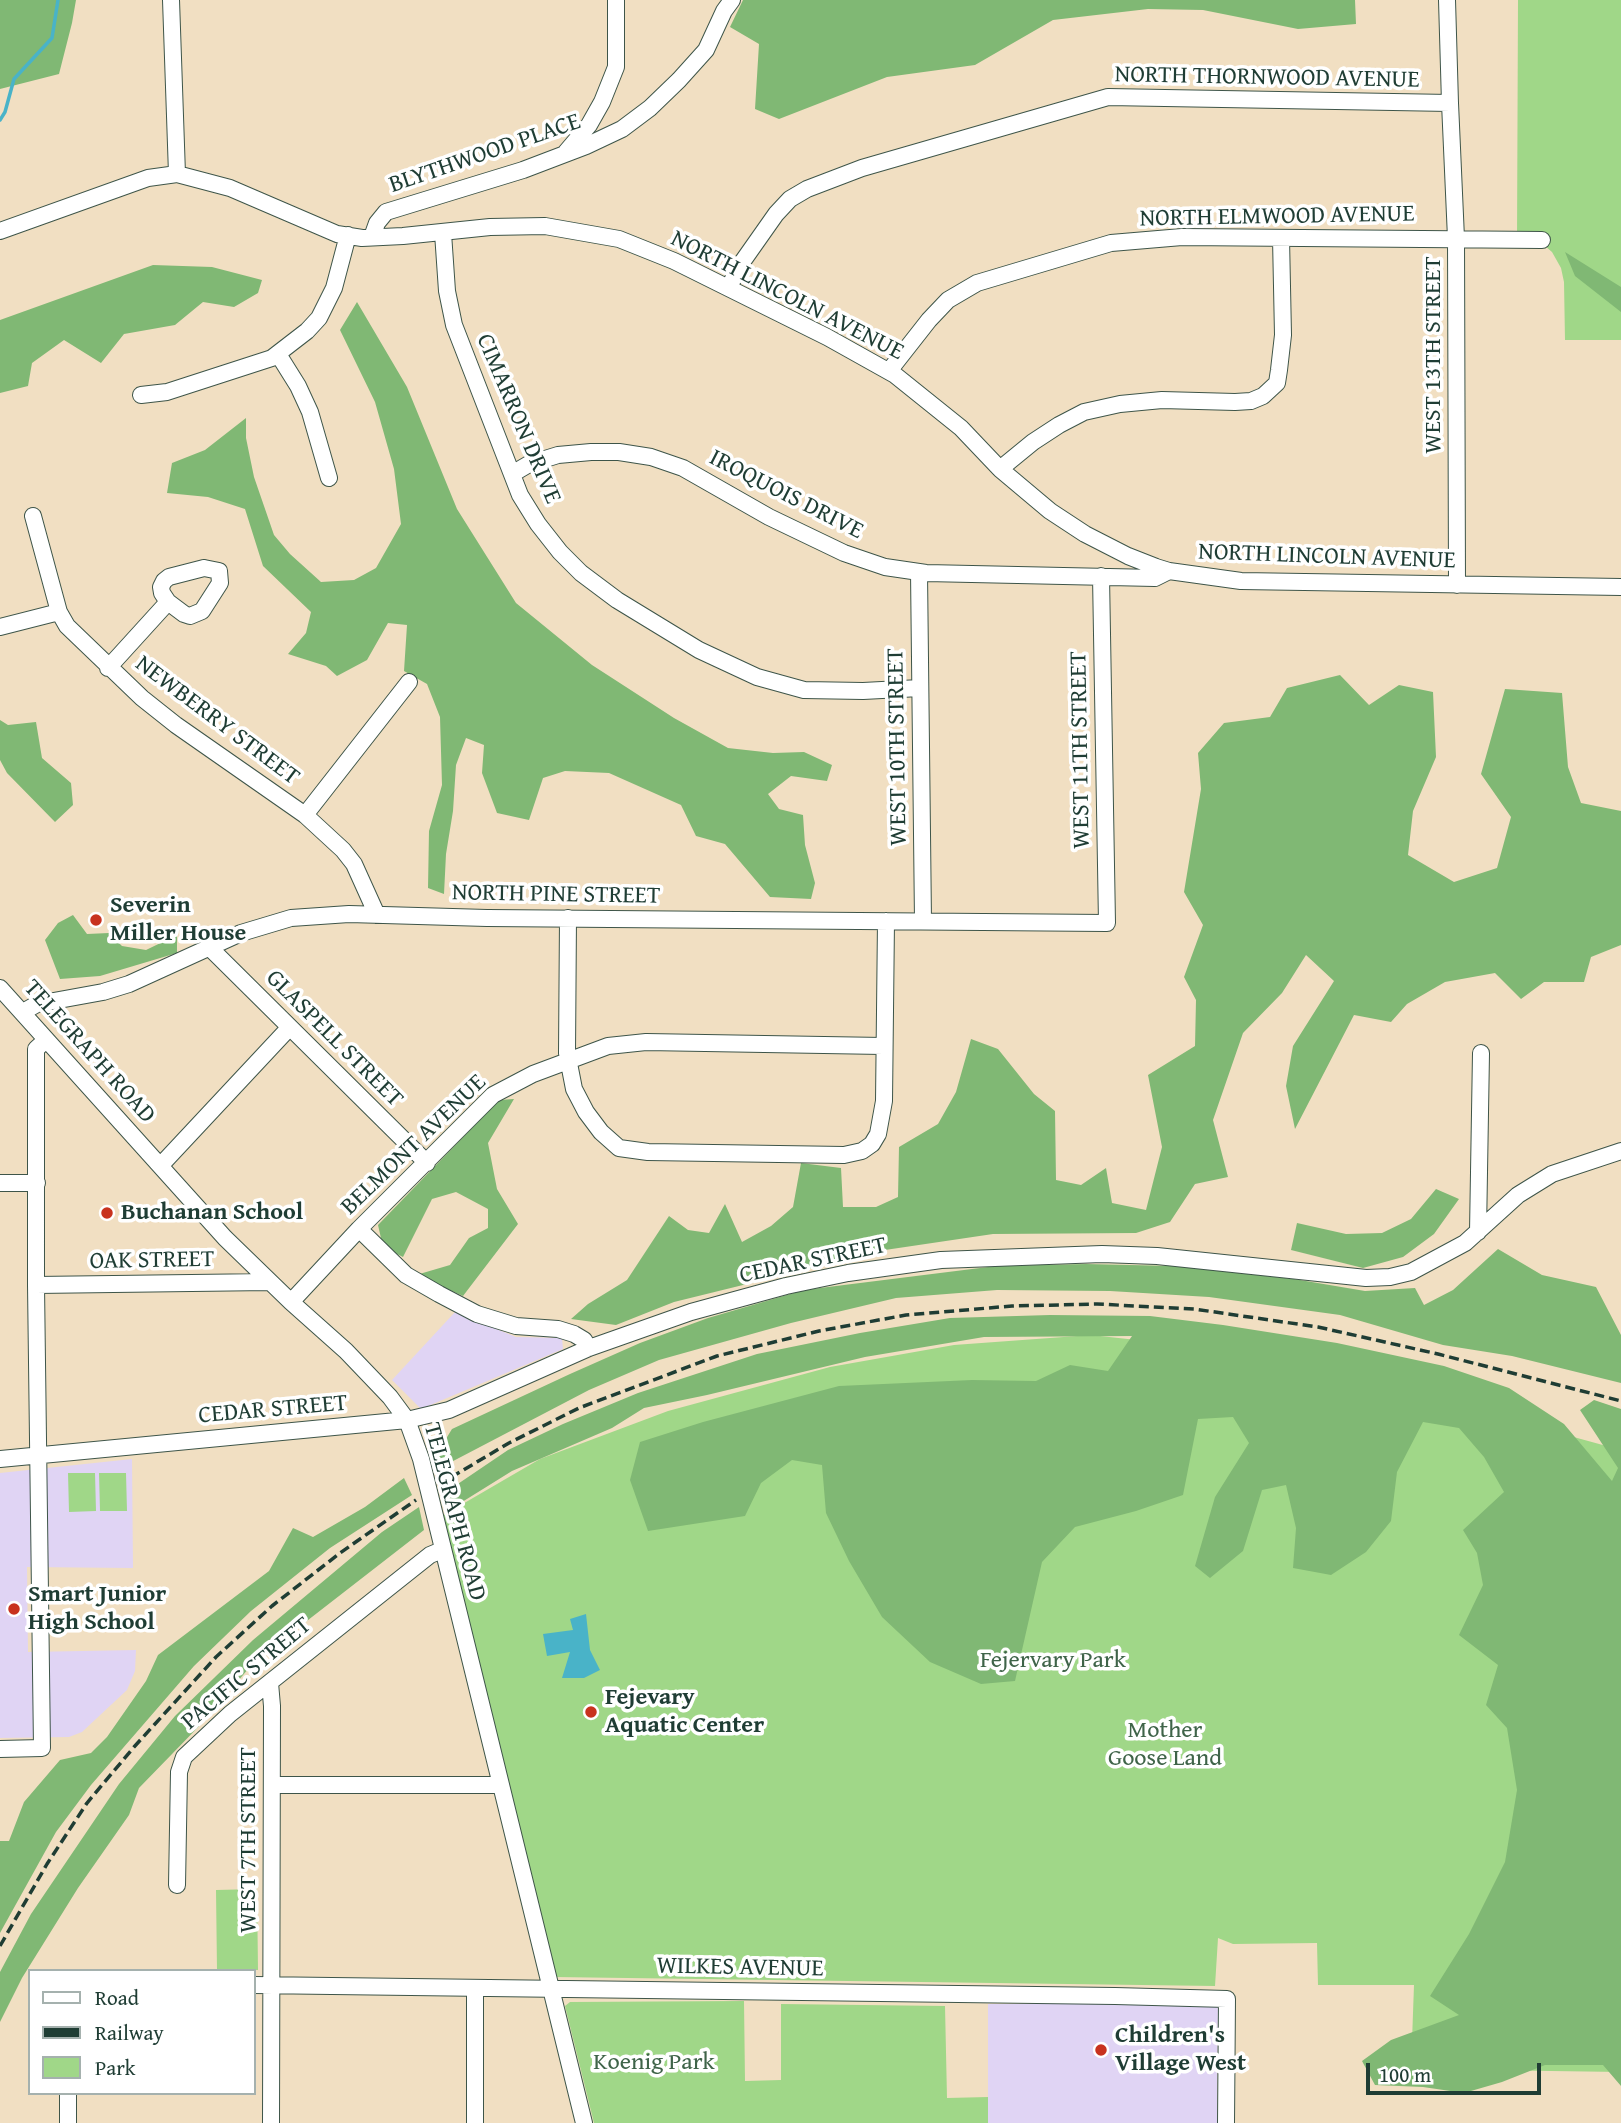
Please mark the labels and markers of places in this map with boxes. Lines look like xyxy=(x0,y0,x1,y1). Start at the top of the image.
place label: Severin Miller House xyxy=(110,892,246,948)
marker: Severin Miller House xyxy=(88,912,104,928)
place label: Buchanan School xyxy=(121,1199,303,1227)
marker: Buchanan School xyxy=(99,1205,115,1221)
place label: Smart Junior High School xyxy=(28,1581,166,1637)
marker: Smart Junior High School xyxy=(6,1601,22,1617)
place label: Fejevary Aquatic Center xyxy=(605,1684,764,1740)
marker: Fejevary Aquatic Center xyxy=(583,1704,599,1720)
place label: Children's Village West xyxy=(1115,2022,1246,2078)
marker: Children's Village West xyxy=(1093,2042,1109,2058)

